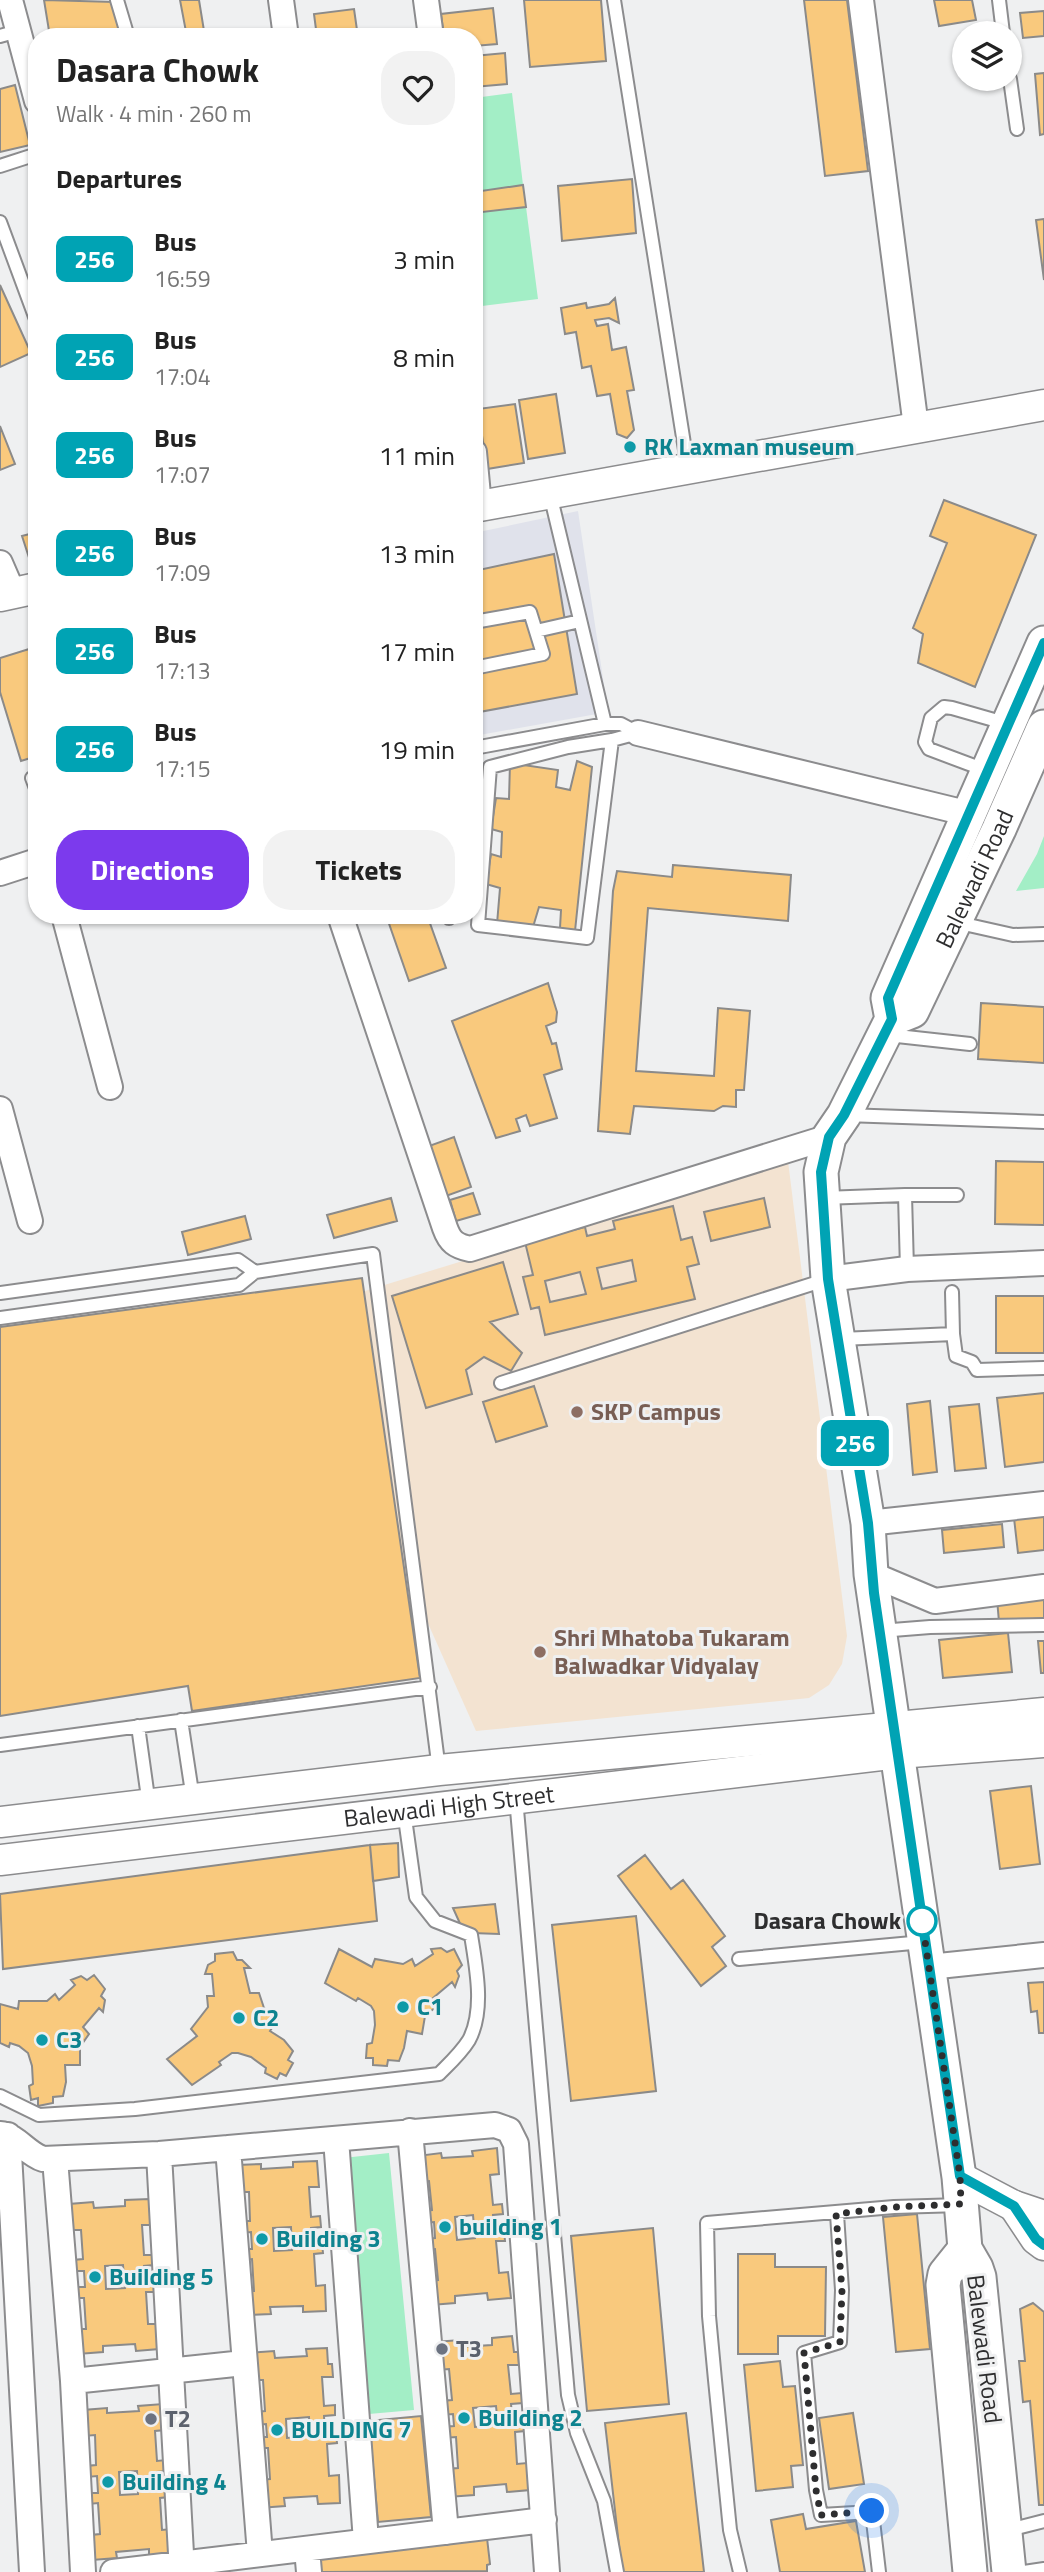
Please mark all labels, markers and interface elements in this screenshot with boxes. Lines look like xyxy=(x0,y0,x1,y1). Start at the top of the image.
map controls xyxy=(952,21,1022,91)
button: layers xyxy=(952,21,1022,91)
text: Dasara Chowk xyxy=(56,45,259,95)
button: heart xyxy=(381,51,455,125)
text: Walk · 4 min · 260 m xyxy=(56,96,252,131)
text: Departures xyxy=(56,159,182,198)
text: Bus xyxy=(154,222,196,261)
text: 3 min xyxy=(393,240,455,279)
text: 256 xyxy=(74,241,115,277)
text: 16:59 xyxy=(154,261,211,296)
text: Bus xyxy=(154,320,196,359)
text: 8 min xyxy=(393,338,455,377)
text: 256 xyxy=(74,339,115,375)
text: 17:04 xyxy=(154,359,211,394)
text: Bus xyxy=(154,418,196,457)
place label: RK Laxman museum xyxy=(644,428,855,464)
text: 11 min xyxy=(379,436,455,475)
text: 256 xyxy=(74,437,115,473)
marker: RK Laxman museum xyxy=(622,439,638,455)
text: 17:07 xyxy=(154,457,211,492)
text: Bus xyxy=(154,516,196,555)
text: 13 min xyxy=(379,534,455,573)
text: 256 xyxy=(74,535,115,571)
text: 17:09 xyxy=(154,555,211,590)
text: Bus xyxy=(154,614,196,653)
text: 17 min xyxy=(379,632,455,671)
text: 256 xyxy=(74,633,115,669)
text: 17:13 xyxy=(154,653,211,688)
text: Bus xyxy=(154,712,196,751)
text: 19 min xyxy=(379,730,455,769)
text: 256 xyxy=(74,731,115,767)
text: 17:15 xyxy=(154,751,211,786)
street label: Balewadi Road xyxy=(926,803,1022,954)
button: Directions xyxy=(56,830,249,910)
button: Tickets xyxy=(263,830,455,910)
place label: SKP Campus xyxy=(591,1393,721,1429)
marker: SKP Campus xyxy=(569,1404,585,1420)
line badge: 256 xyxy=(815,1420,895,1466)
text: 256 xyxy=(835,1425,875,1461)
place label: Shri Mhatoba Tukaram Balwadkar Vidyalay xyxy=(554,1619,790,1683)
marker: Shri Mhatoba Tukaram Balwadkar Vidyalay xyxy=(532,1644,548,1660)
street label: Balewadi High Street xyxy=(341,1775,557,1836)
place label: Dasara Chowk xyxy=(753,1902,902,1938)
marker: Dasara Chowk xyxy=(907,1906,937,1936)
place label: C1 xyxy=(417,1988,443,2024)
place label: C2 xyxy=(253,1999,279,2035)
marker: C1 xyxy=(395,1999,411,2015)
marker: C2 xyxy=(231,2010,247,2026)
place label: C3 xyxy=(56,2021,82,2057)
marker: C3 xyxy=(34,2032,50,2048)
place label: building 1 xyxy=(459,2208,562,2244)
marker: building 1 xyxy=(437,2219,453,2235)
place label: Building 3 xyxy=(276,2220,381,2256)
marker: Building 3 xyxy=(254,2231,270,2247)
place label: Building 5 xyxy=(109,2258,214,2294)
marker: Building 5 xyxy=(87,2269,103,2285)
street label: Balewadi Road xyxy=(958,2272,1012,2425)
place label: T3 xyxy=(456,2330,482,2366)
marker: T3 xyxy=(434,2341,450,2357)
place label: Building 2 xyxy=(478,2399,583,2435)
place label: T2 xyxy=(165,2400,191,2436)
marker: Building 2 xyxy=(456,2410,472,2426)
marker: T2 xyxy=(143,2411,159,2427)
place label: BUILDING 7 xyxy=(291,2411,412,2447)
marker: BUILDING 7 xyxy=(269,2422,285,2438)
place label: Building 4 xyxy=(122,2463,227,2499)
marker: Building 4 xyxy=(100,2474,116,2490)
your location xyxy=(854,2493,889,2528)

